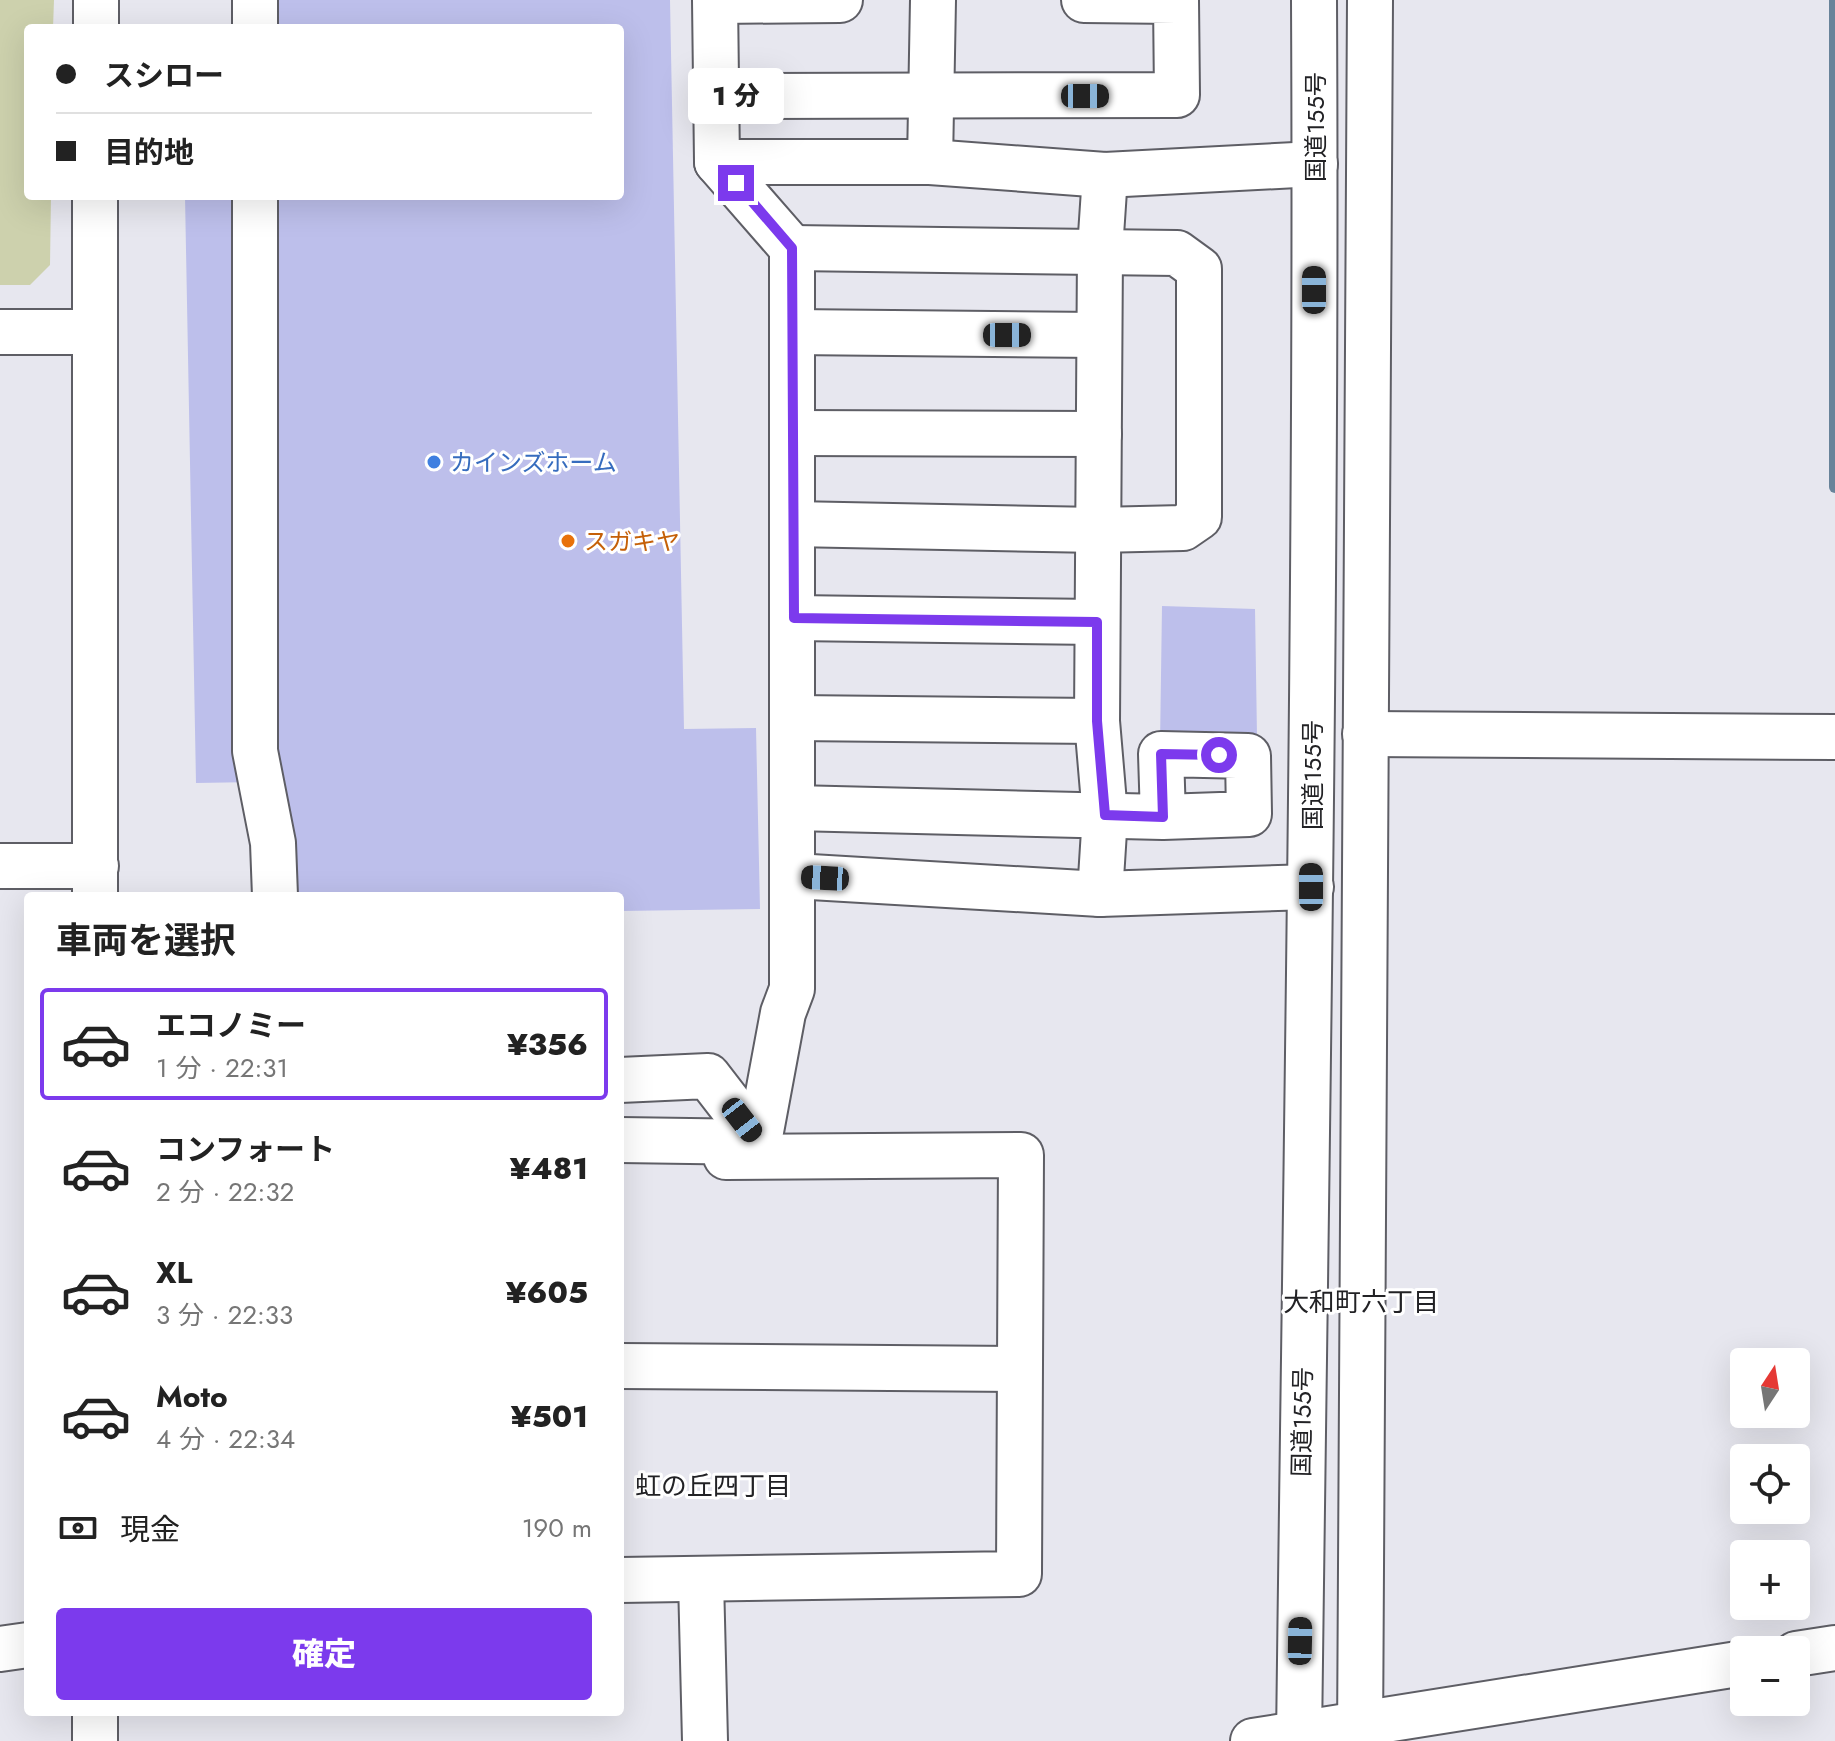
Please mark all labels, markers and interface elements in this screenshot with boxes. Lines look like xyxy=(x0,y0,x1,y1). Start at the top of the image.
text: スシロー xyxy=(104,54,224,97)
callout: 1 分 xyxy=(688,67,784,123)
street label: 国道155号 xyxy=(1298,72,1333,182)
text: 1 分 xyxy=(712,77,760,115)
car xyxy=(1061,84,1109,108)
text: 目的地 xyxy=(104,131,194,174)
route end xyxy=(718,165,754,201)
car xyxy=(1302,266,1326,314)
car xyxy=(983,323,1031,347)
place label: カインズホーム xyxy=(450,445,617,480)
marker: カインズホーム xyxy=(425,453,443,471)
place label: スガキヤ xyxy=(584,524,680,559)
marker: スガキヤ xyxy=(559,532,577,550)
street label: 国道155号 xyxy=(1295,720,1330,830)
route start xyxy=(1201,737,1237,773)
car xyxy=(1299,863,1323,911)
car xyxy=(800,865,850,891)
text: 車両を選択 xyxy=(56,914,236,966)
text: エコノミー xyxy=(156,1004,306,1047)
icon: car xyxy=(60,1008,132,1080)
text: ¥356 xyxy=(507,1023,588,1066)
text: 1 分 · 22:31 xyxy=(156,1049,288,1087)
car xyxy=(718,1094,766,1146)
text: コンフォート xyxy=(156,1128,335,1171)
icon: car xyxy=(60,1132,132,1204)
text: ¥481 xyxy=(510,1147,588,1190)
text: 2 分 · 22:32 xyxy=(156,1173,294,1211)
text: XL xyxy=(156,1251,192,1294)
icon: car xyxy=(60,1256,132,1328)
text: ¥605 xyxy=(506,1271,588,1314)
district label: 大和町六丁目 xyxy=(1283,1283,1439,1321)
text: 3 分 · 22:33 xyxy=(156,1296,293,1334)
north arrow xyxy=(1730,1348,1810,1428)
map controls xyxy=(1730,1348,1810,1716)
street label: 国道155号 xyxy=(1284,1367,1320,1477)
text: Moto xyxy=(156,1375,228,1418)
icon: car xyxy=(60,1380,132,1452)
text: ¥501 xyxy=(511,1395,588,1438)
text: 4 分 · 22:34 xyxy=(156,1420,295,1458)
button: locate xyxy=(1730,1444,1810,1524)
district label: 虹の丘四丁目 xyxy=(635,1467,791,1505)
icon: cash xyxy=(56,1506,100,1550)
text: 現金 xyxy=(120,1508,180,1551)
text: 190 m xyxy=(522,1509,592,1547)
button: + xyxy=(1730,1540,1810,1620)
button: 確定 xyxy=(56,1608,592,1700)
car xyxy=(1288,1617,1312,1665)
button: − xyxy=(1730,1636,1810,1716)

